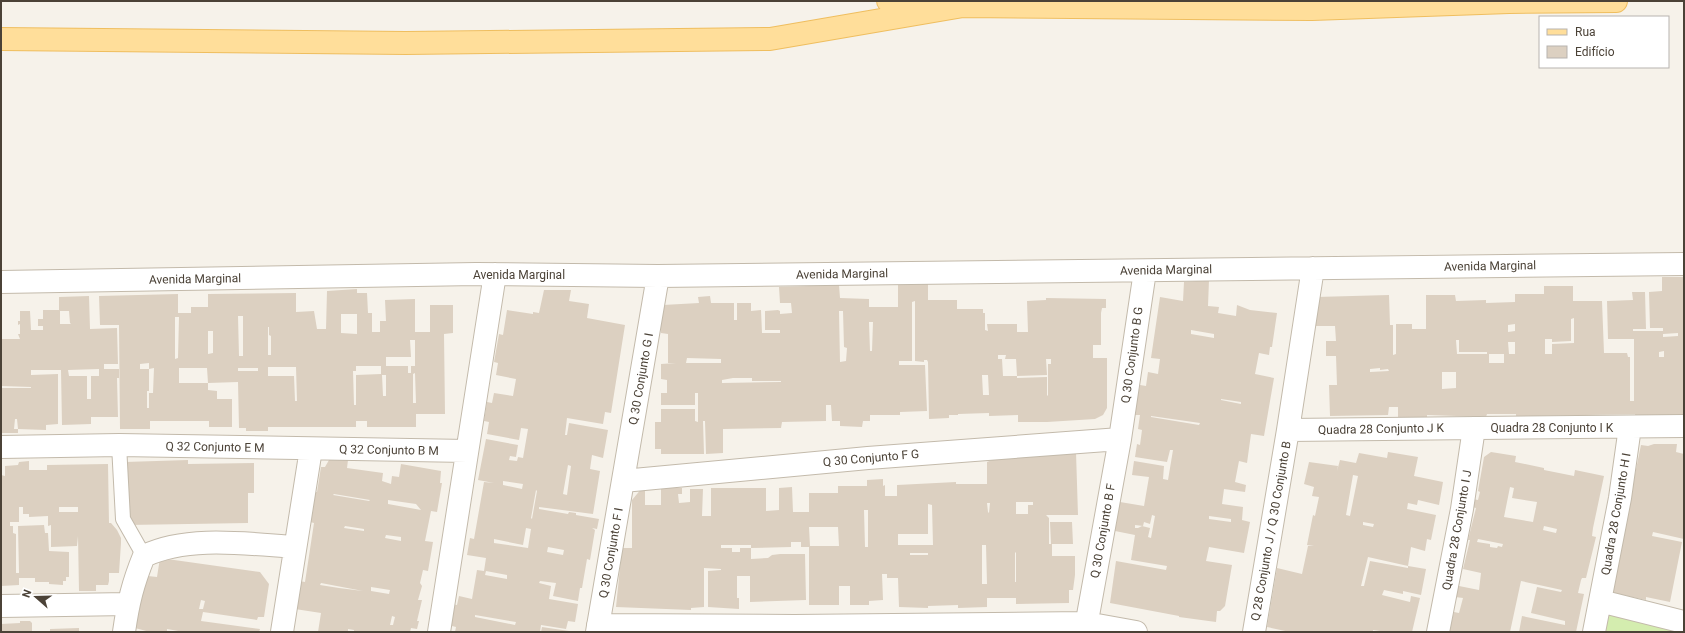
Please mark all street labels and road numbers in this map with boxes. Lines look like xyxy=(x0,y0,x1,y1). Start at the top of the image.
street label: Avenida Marginal xyxy=(1444,258,1536,274)
street label: Avenida Marginal xyxy=(1120,262,1212,278)
street label: Avenida Marginal xyxy=(796,266,888,282)
street label: Avenida Marginal xyxy=(473,268,565,282)
street label: Avenida Marginal xyxy=(149,271,241,287)
street label: Q 30 Conjunto B G xyxy=(1118,306,1146,404)
street label: Q 30 Conjunto G I xyxy=(626,332,656,426)
street label: Quadra 28 Conjunto J K xyxy=(1318,421,1445,437)
street label: Quadra 28 Conjunto I K xyxy=(1491,421,1614,435)
street label: Q 32 Conjunto E M xyxy=(165,439,265,455)
street label: Q 28 Conjunto J / Q 30 Conjunto B xyxy=(1248,440,1294,622)
street label: Q 32 Conjunto B M xyxy=(339,442,439,458)
street label: Q 30 Conjunto F G xyxy=(822,447,920,469)
street label: Quadra 28 Conjunto H I xyxy=(1598,452,1634,576)
street label: Quadra 28 Conjunto I J xyxy=(1440,469,1474,591)
street label: Q 30 Conjunto B F xyxy=(1088,482,1118,579)
street label: Q 30 Conjunto F I xyxy=(596,507,626,599)

